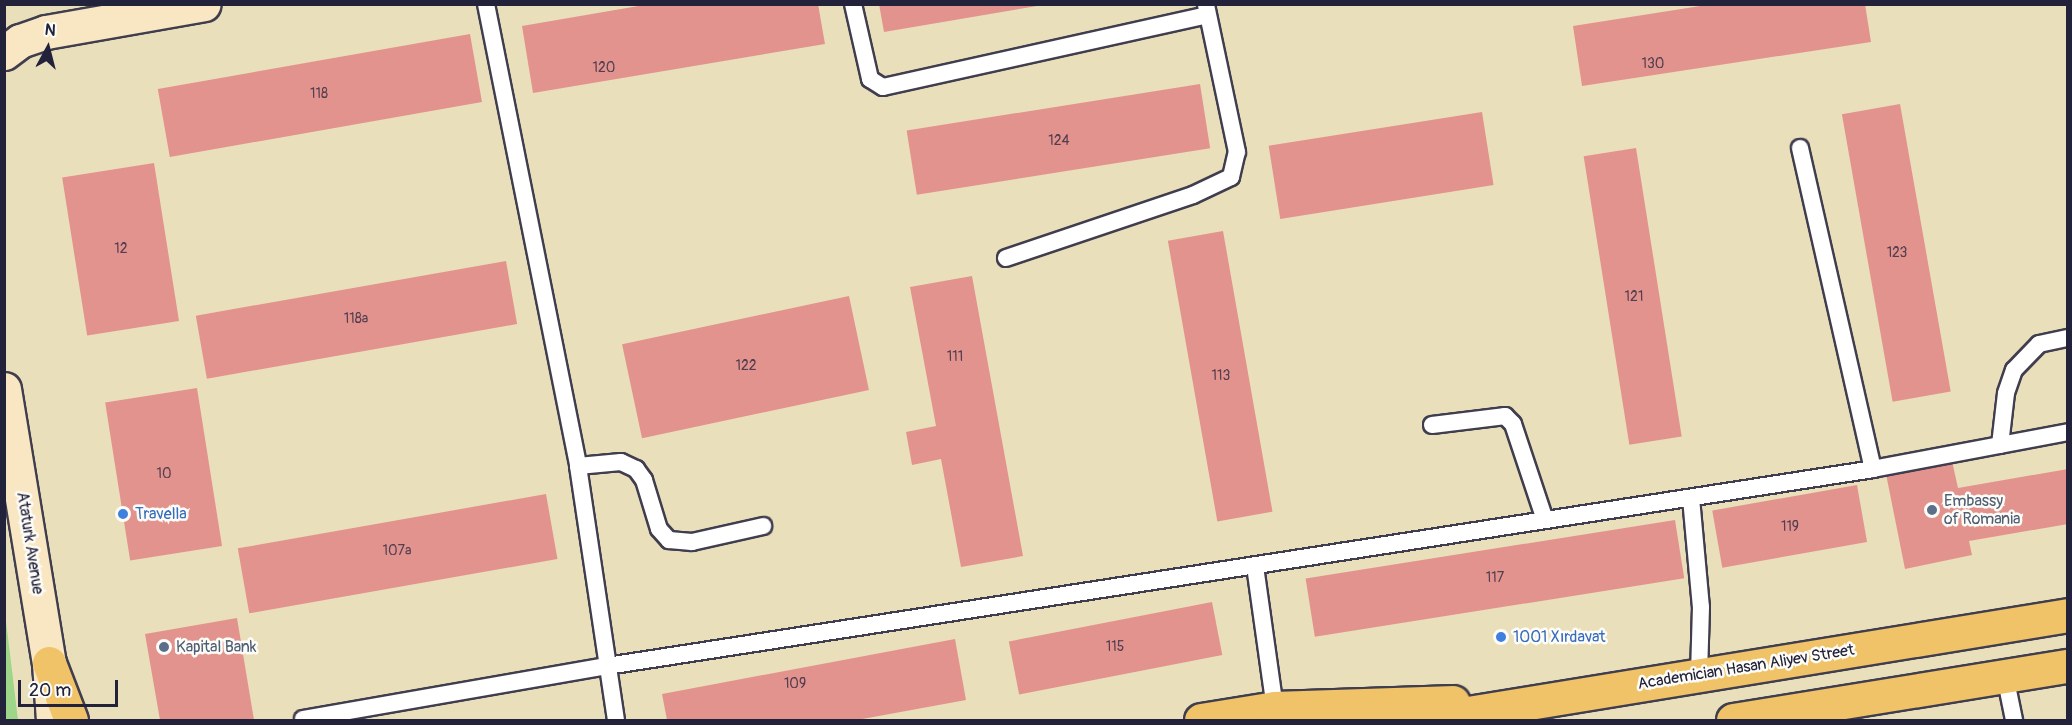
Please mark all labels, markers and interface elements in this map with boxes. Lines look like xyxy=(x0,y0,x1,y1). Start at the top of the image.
north arrow xyxy=(18,18,78,78)
text: N xyxy=(44,20,57,41)
house number: 130 xyxy=(1642,56,1664,72)
house number: 120 xyxy=(593,60,615,76)
house number: 118 xyxy=(310,86,328,102)
house number: 124 xyxy=(1048,133,1070,149)
house number: 12 xyxy=(114,241,128,257)
house number: 123 xyxy=(1887,245,1907,261)
house number: 121 xyxy=(1625,289,1643,305)
house number: 118a xyxy=(344,311,368,327)
house number: 111 xyxy=(947,349,963,365)
house number: 122 xyxy=(735,358,757,374)
house number: 113 xyxy=(1212,368,1230,384)
house number: 10 xyxy=(156,466,172,482)
street label: Ataturk Avenue xyxy=(12,490,48,596)
place label: Embassy of Romania xyxy=(1944,491,2020,529)
marker: Embassy of Romania xyxy=(1925,503,1939,517)
place label: Travella xyxy=(135,504,187,524)
marker: Travella xyxy=(116,507,130,521)
house number: 119 xyxy=(1781,519,1799,535)
house number: 107a xyxy=(383,543,411,559)
house number: 117 xyxy=(1486,570,1504,586)
place label: 1001 Xırdavat xyxy=(1513,627,1605,647)
marker: 1001 Xırdavat xyxy=(1494,630,1508,644)
place label: Kapital Bank xyxy=(176,637,256,657)
house number: 115 xyxy=(1106,639,1124,655)
marker: Kapital Bank xyxy=(157,640,171,654)
street label: Academician Hasan Aliyev Street xyxy=(1636,640,1856,694)
scale bar xyxy=(21,668,122,706)
house number: 109 xyxy=(784,676,806,692)
text: 20 m xyxy=(29,679,71,702)

